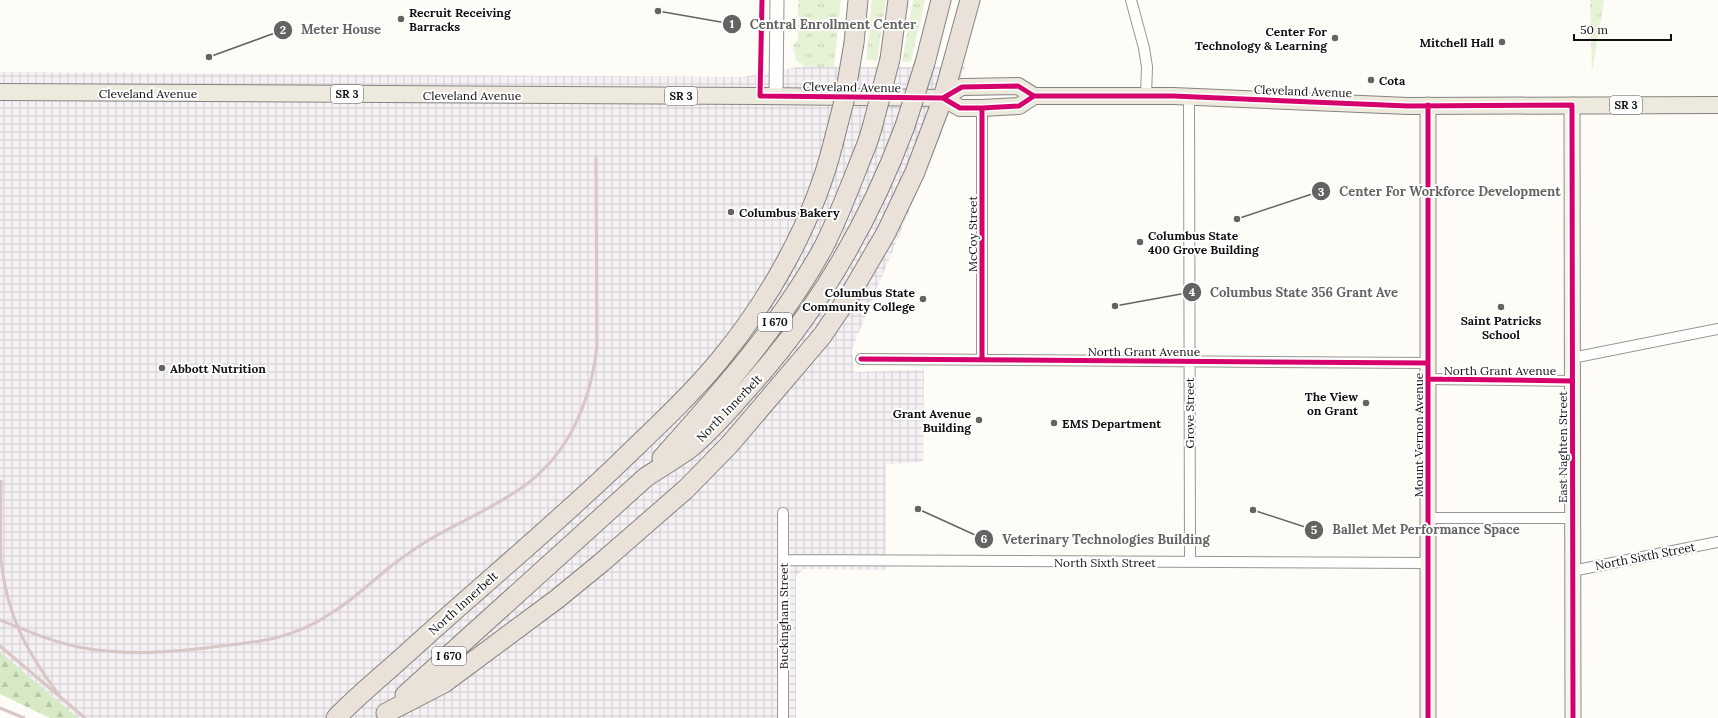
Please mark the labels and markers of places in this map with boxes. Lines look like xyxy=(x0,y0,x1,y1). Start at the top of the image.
place label: Recruit Receiving Barracks xyxy=(409,5,512,34)
callout: Central Enrollment Center xyxy=(722,12,924,37)
marker: Recruit Receiving Barracks xyxy=(396,14,406,24)
callout: Meter House xyxy=(273,17,389,42)
place label: Center For Technology & Learning xyxy=(1195,24,1328,53)
marker: Center For Technology & Learning xyxy=(1330,33,1340,43)
place label: Mitchell Hall xyxy=(1420,35,1494,50)
marker: Mitchell Hall xyxy=(1497,37,1507,47)
place label: Cota xyxy=(1379,73,1406,88)
marker: Cota xyxy=(1366,75,1376,85)
callout: Center For Workforce Development xyxy=(1311,179,1569,204)
place label: Columbus Bakery xyxy=(739,205,840,220)
marker: Columbus Bakery xyxy=(726,207,736,217)
place label: Columbus State 400 Grove Building xyxy=(1148,228,1260,257)
marker: Columbus State 400 Grove Building xyxy=(1135,237,1145,247)
callout: Columbus State 356 Grant Ave xyxy=(1182,280,1406,305)
place label: Columbus State Community College xyxy=(802,285,916,314)
marker: Columbus State Community College xyxy=(918,294,928,304)
marker: Saint Patricks School xyxy=(1496,302,1506,312)
place label: Saint Patricks School xyxy=(1461,313,1542,342)
place label: Abbott Nutrition xyxy=(170,361,266,376)
marker: Abbott Nutrition xyxy=(157,363,167,373)
place label: The View on Grant xyxy=(1305,389,1359,418)
marker: The View on Grant xyxy=(1361,398,1371,408)
place label: Grant Avenue Building xyxy=(893,406,972,435)
marker: Grant Avenue Building xyxy=(974,415,984,425)
place label: EMS Department xyxy=(1062,416,1162,431)
marker: EMS Department xyxy=(1049,418,1059,428)
callout: Ballet Met Performance Space xyxy=(1304,517,1527,542)
callout: Veterinary Technologies Building xyxy=(974,527,1217,552)

